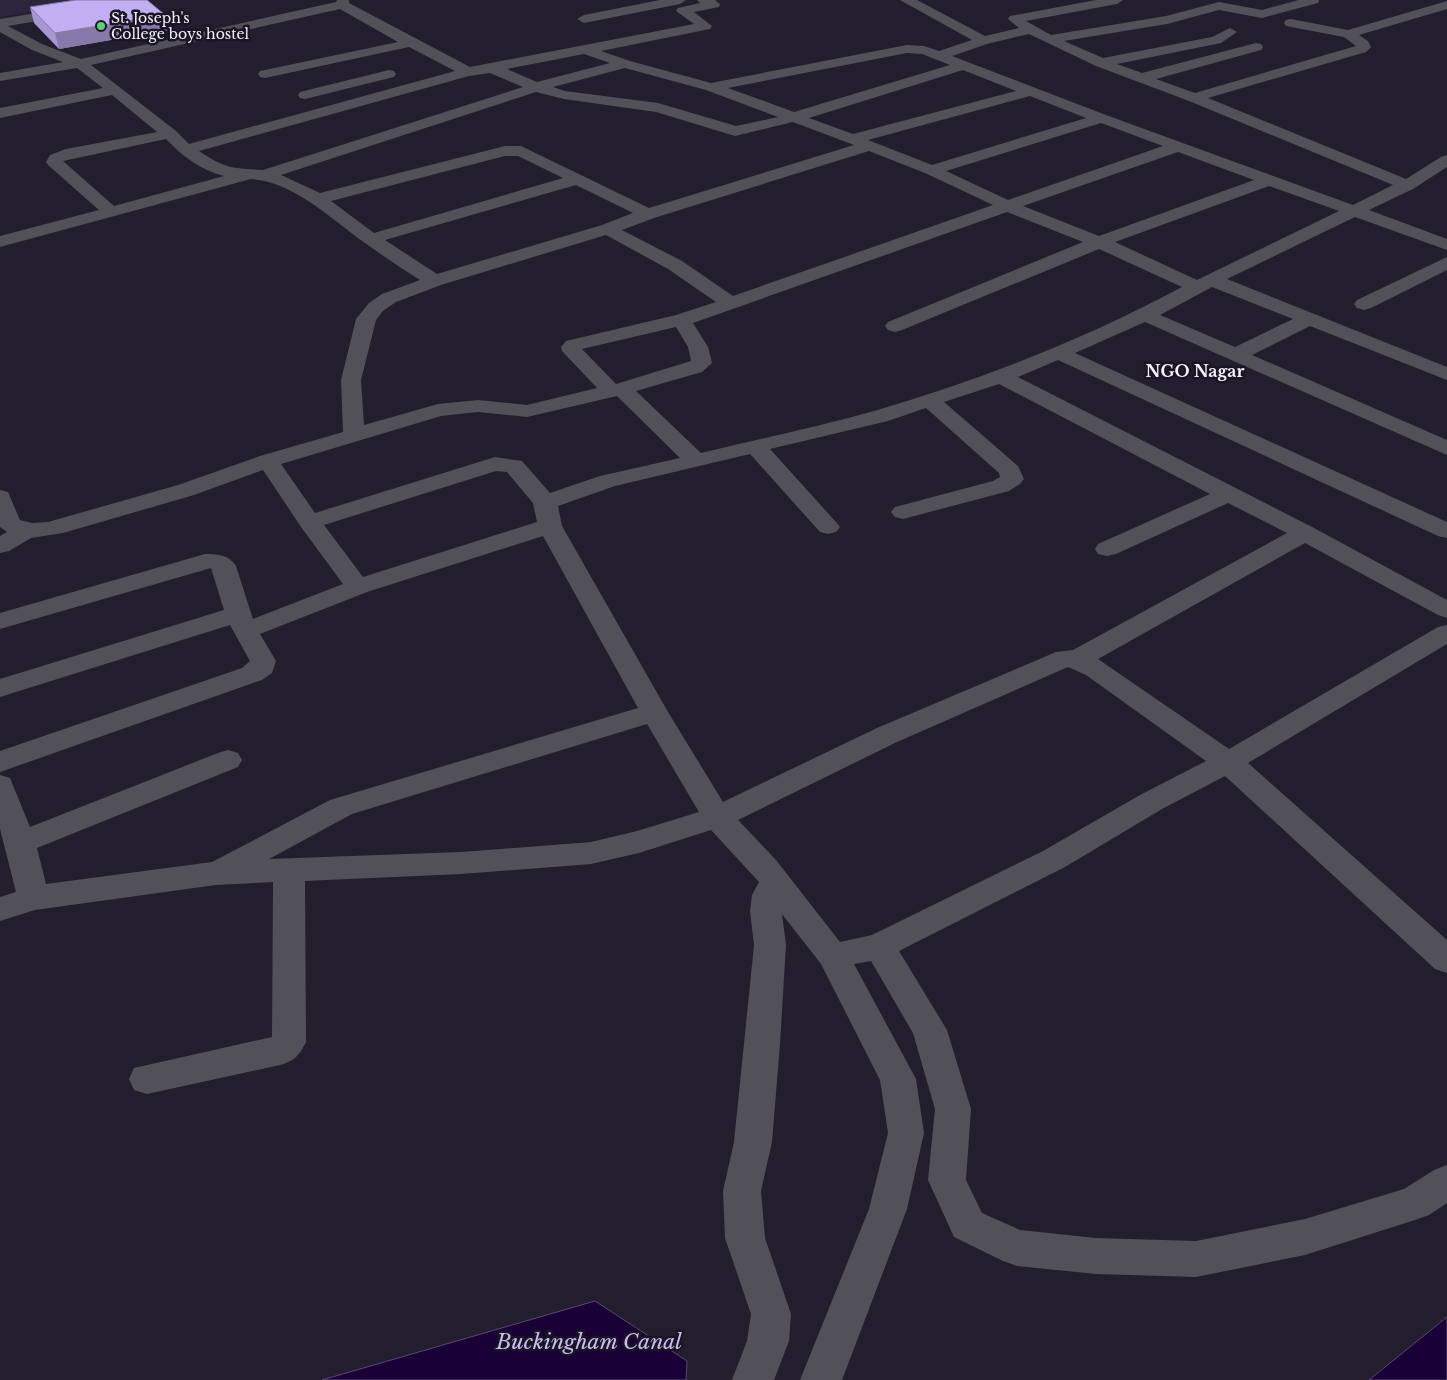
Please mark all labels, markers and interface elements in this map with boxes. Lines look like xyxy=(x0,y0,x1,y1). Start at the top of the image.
place label: St. Joseph's College boys hostel xyxy=(111,9,249,43)
marker: St. Joseph's College boys hostel xyxy=(95,20,107,32)
district label: NGO Nagar xyxy=(1146,361,1244,381)
water label: Buckingham Canal xyxy=(495,1329,682,1355)

